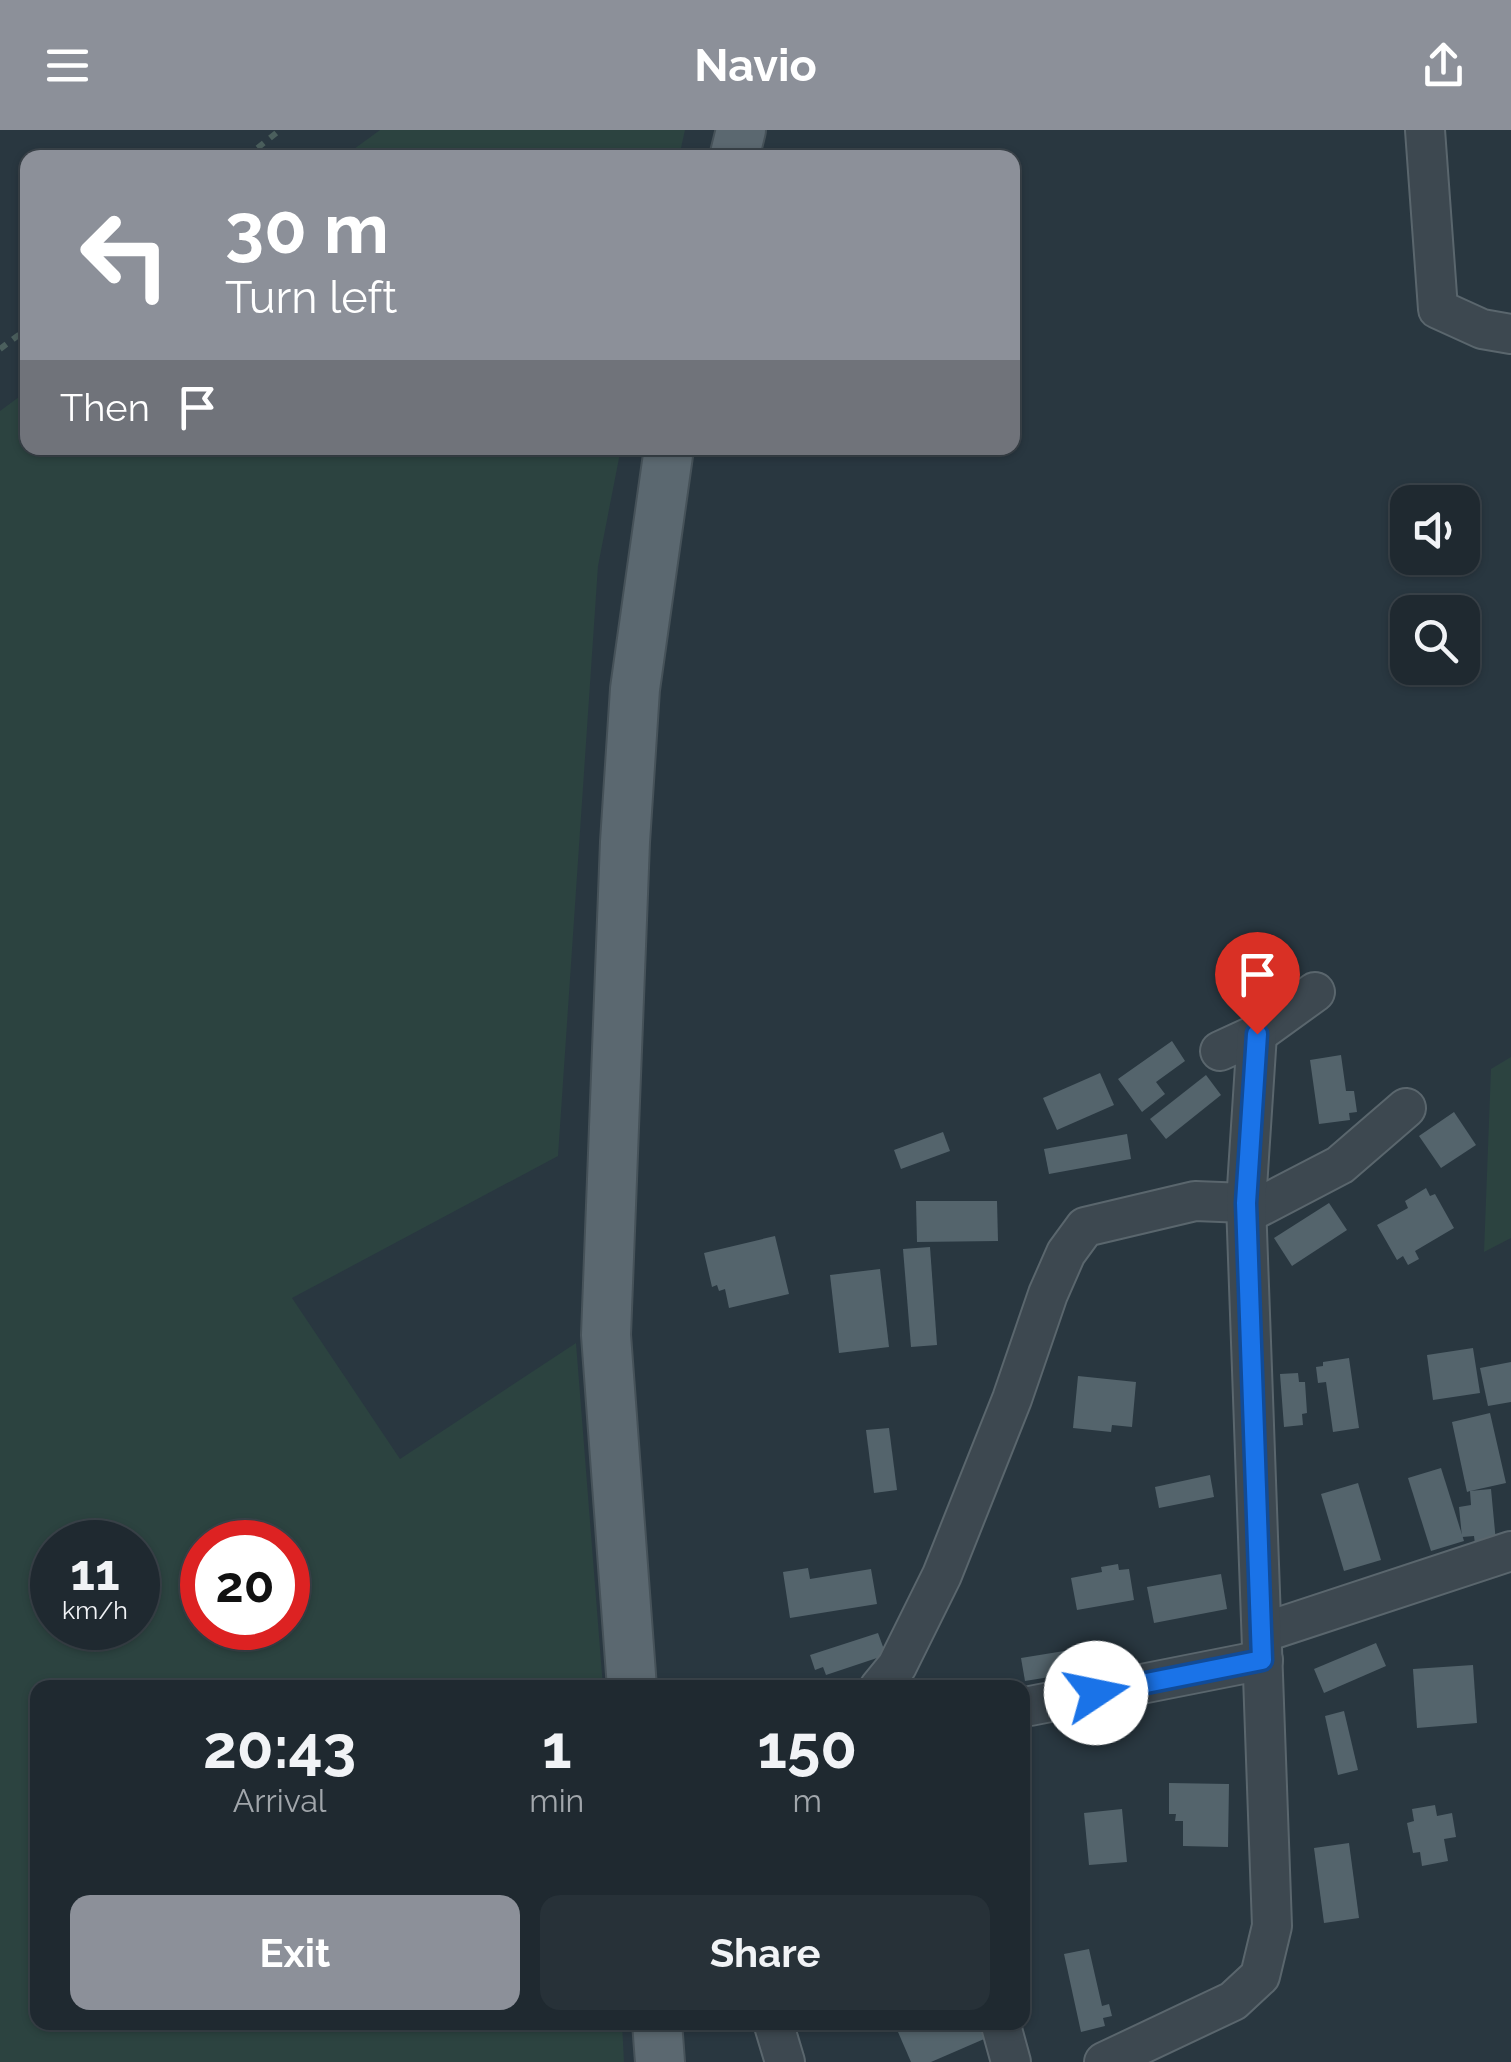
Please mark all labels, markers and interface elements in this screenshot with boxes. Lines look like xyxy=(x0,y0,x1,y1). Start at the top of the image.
icon: menu xyxy=(40,38,95,93)
icon: share xyxy=(1416,38,1471,93)
text: Navio xyxy=(694,39,817,92)
text: 30 m xyxy=(225,187,389,269)
icon: left xyxy=(60,190,190,320)
text: Turn left xyxy=(225,271,397,324)
icon: arrive xyxy=(170,380,225,435)
text: Then xyxy=(60,385,150,430)
map controls xyxy=(1390,485,1480,685)
button: sound xyxy=(1390,485,1480,575)
button: search xyxy=(1390,595,1480,685)
pin xyxy=(1215,932,1300,1035)
icon: arrive xyxy=(1230,947,1285,1002)
speed limit sign: 20 xyxy=(180,1520,310,1650)
text: 11 xyxy=(70,1543,120,1602)
text: km/h xyxy=(62,1595,128,1625)
position arrow xyxy=(1044,1641,1148,1745)
text: 20:43 xyxy=(203,1712,356,1782)
text: 1 xyxy=(542,1712,572,1782)
text: 150 xyxy=(757,1712,857,1782)
text: Arrival xyxy=(233,1782,327,1819)
text: min xyxy=(529,1782,584,1819)
text: m xyxy=(792,1782,822,1819)
button: Exit xyxy=(70,1895,520,2010)
button: Share xyxy=(540,1895,990,2010)

